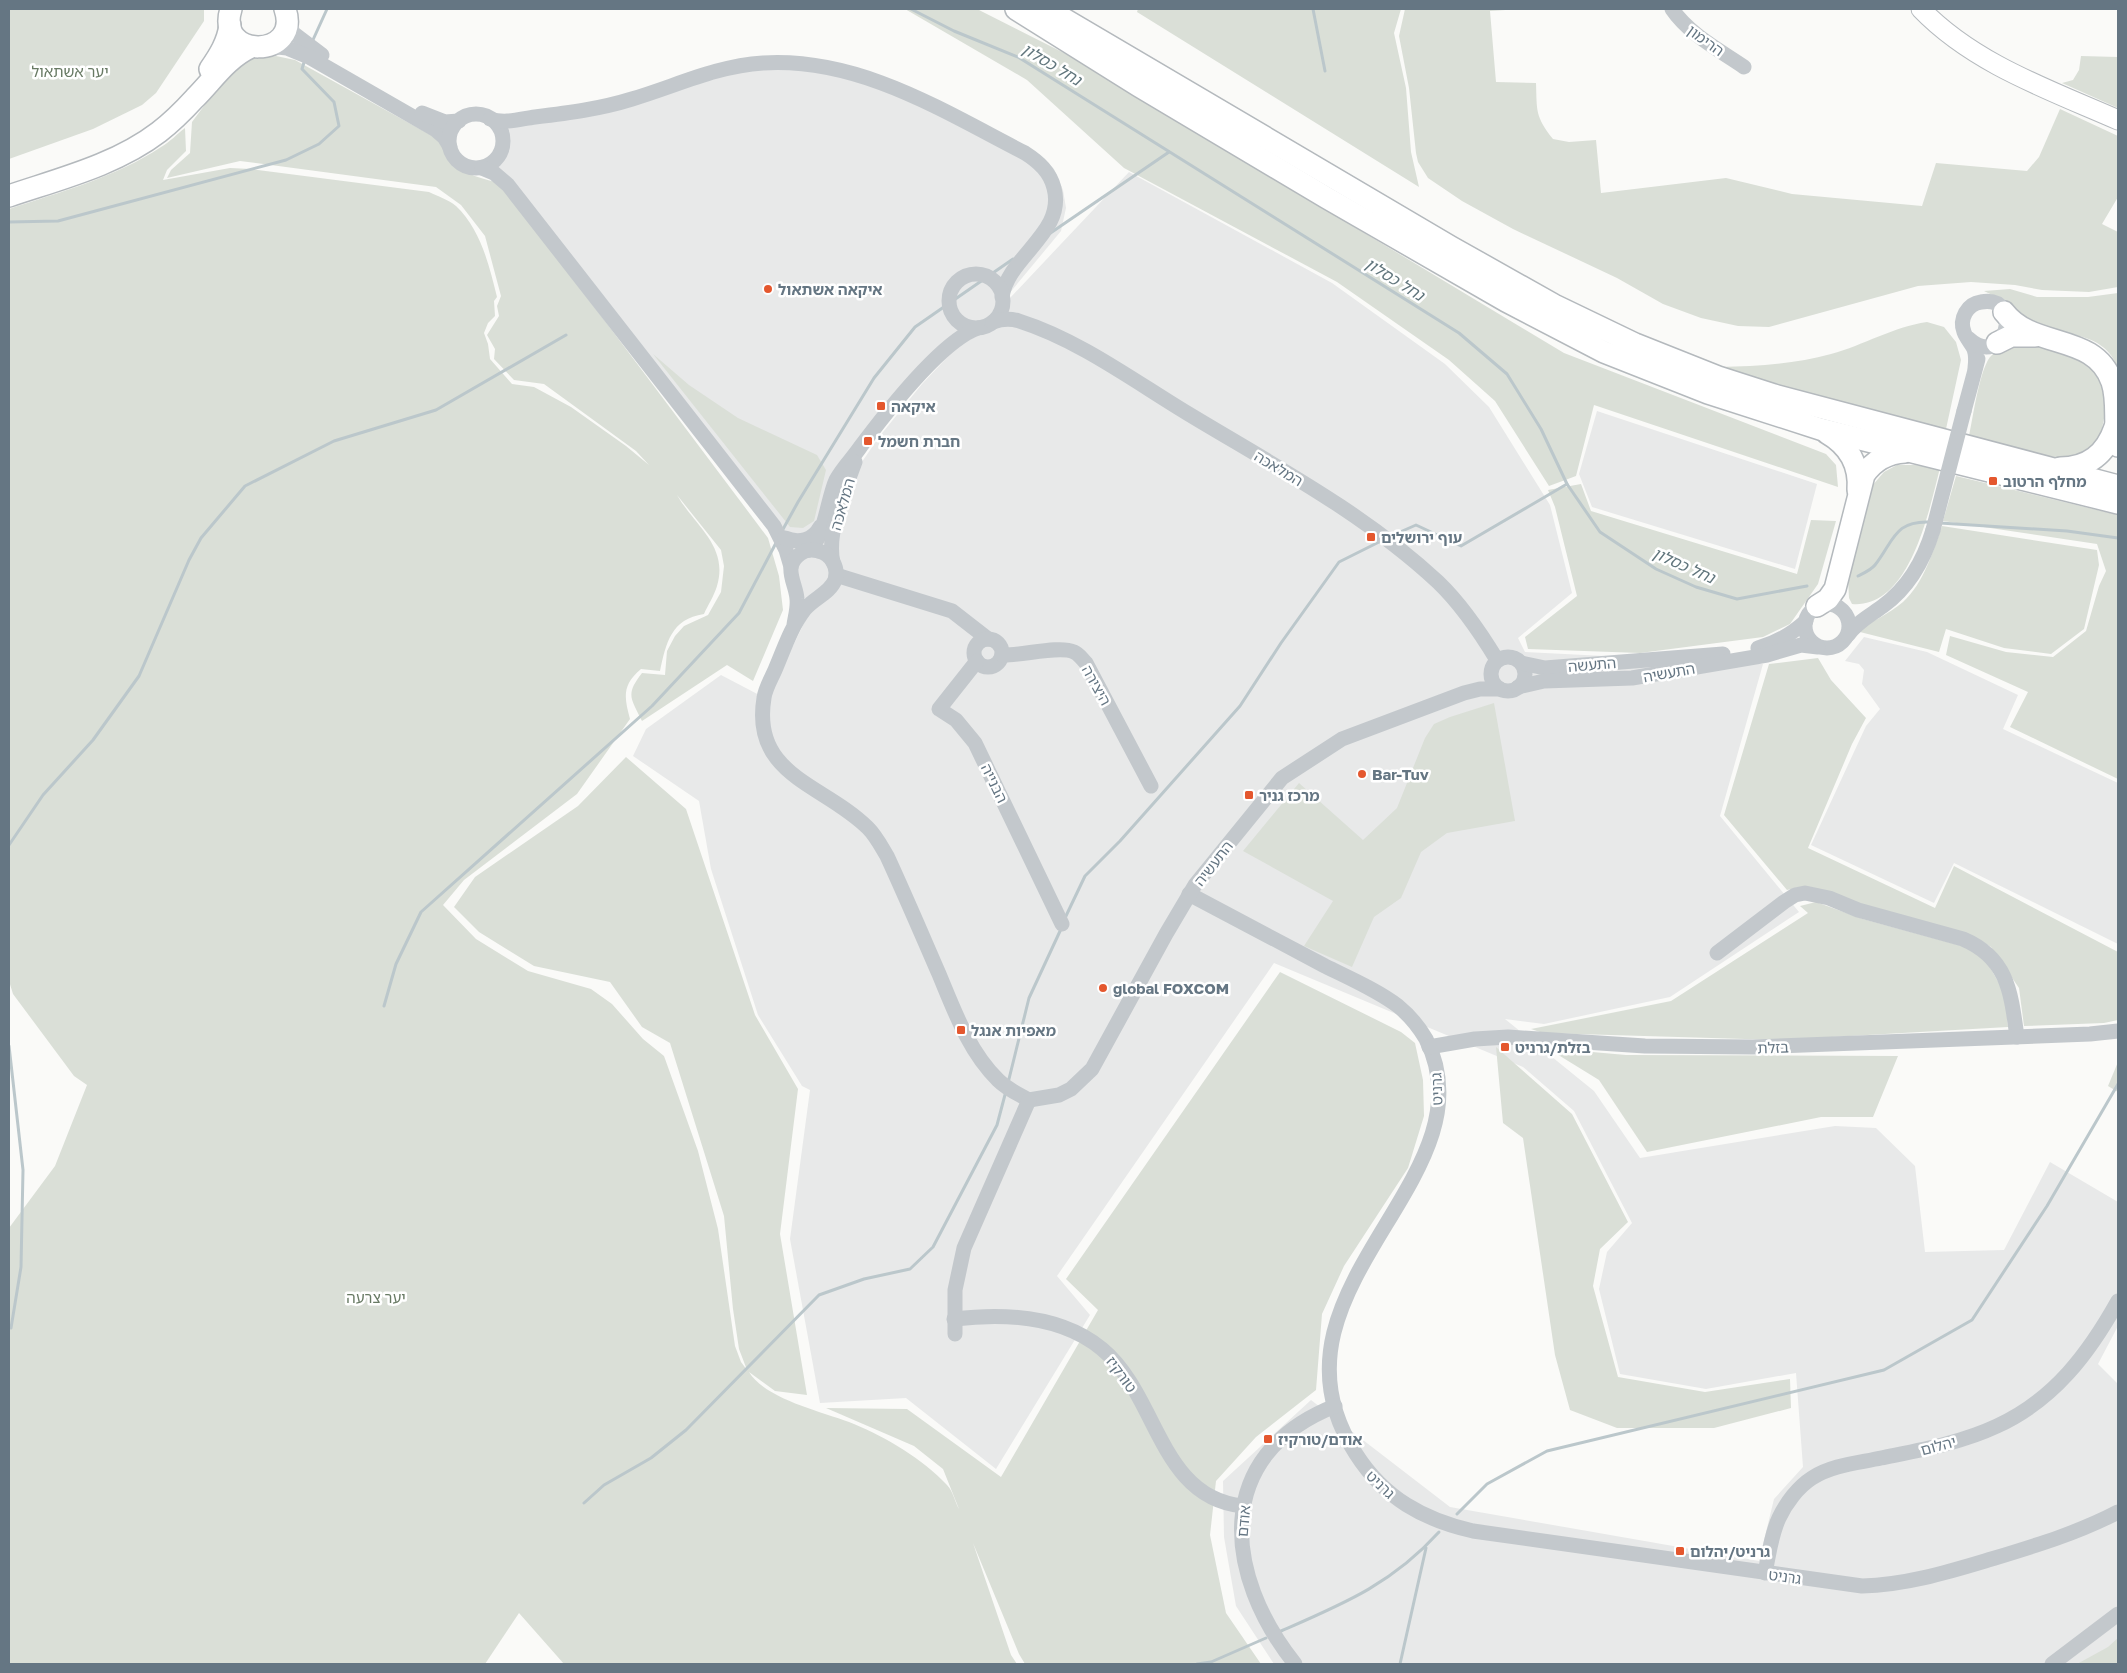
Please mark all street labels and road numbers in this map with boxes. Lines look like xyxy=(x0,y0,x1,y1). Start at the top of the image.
street label: הרימון xyxy=(1684,21,1728,59)
street label: המלאכה xyxy=(1251,446,1307,490)
street label: המלאכה xyxy=(826,476,858,532)
street label: התעשה xyxy=(1567,653,1617,675)
street label: התעשיה xyxy=(1642,659,1696,685)
street label: היצירה xyxy=(1079,662,1115,708)
street label: הבנייה xyxy=(978,760,1012,806)
street label: התעשיה xyxy=(1190,837,1236,889)
street label: בזלת xyxy=(1757,1037,1789,1057)
street label: גרניט xyxy=(1426,1072,1446,1106)
street label: טורקיז xyxy=(1103,1352,1141,1396)
street label: יהלום xyxy=(1918,1432,1958,1458)
street label: גרניט xyxy=(1363,1466,1399,1502)
street label: אודם xyxy=(1233,1504,1253,1538)
street label: גרניט xyxy=(1768,1565,1803,1587)

